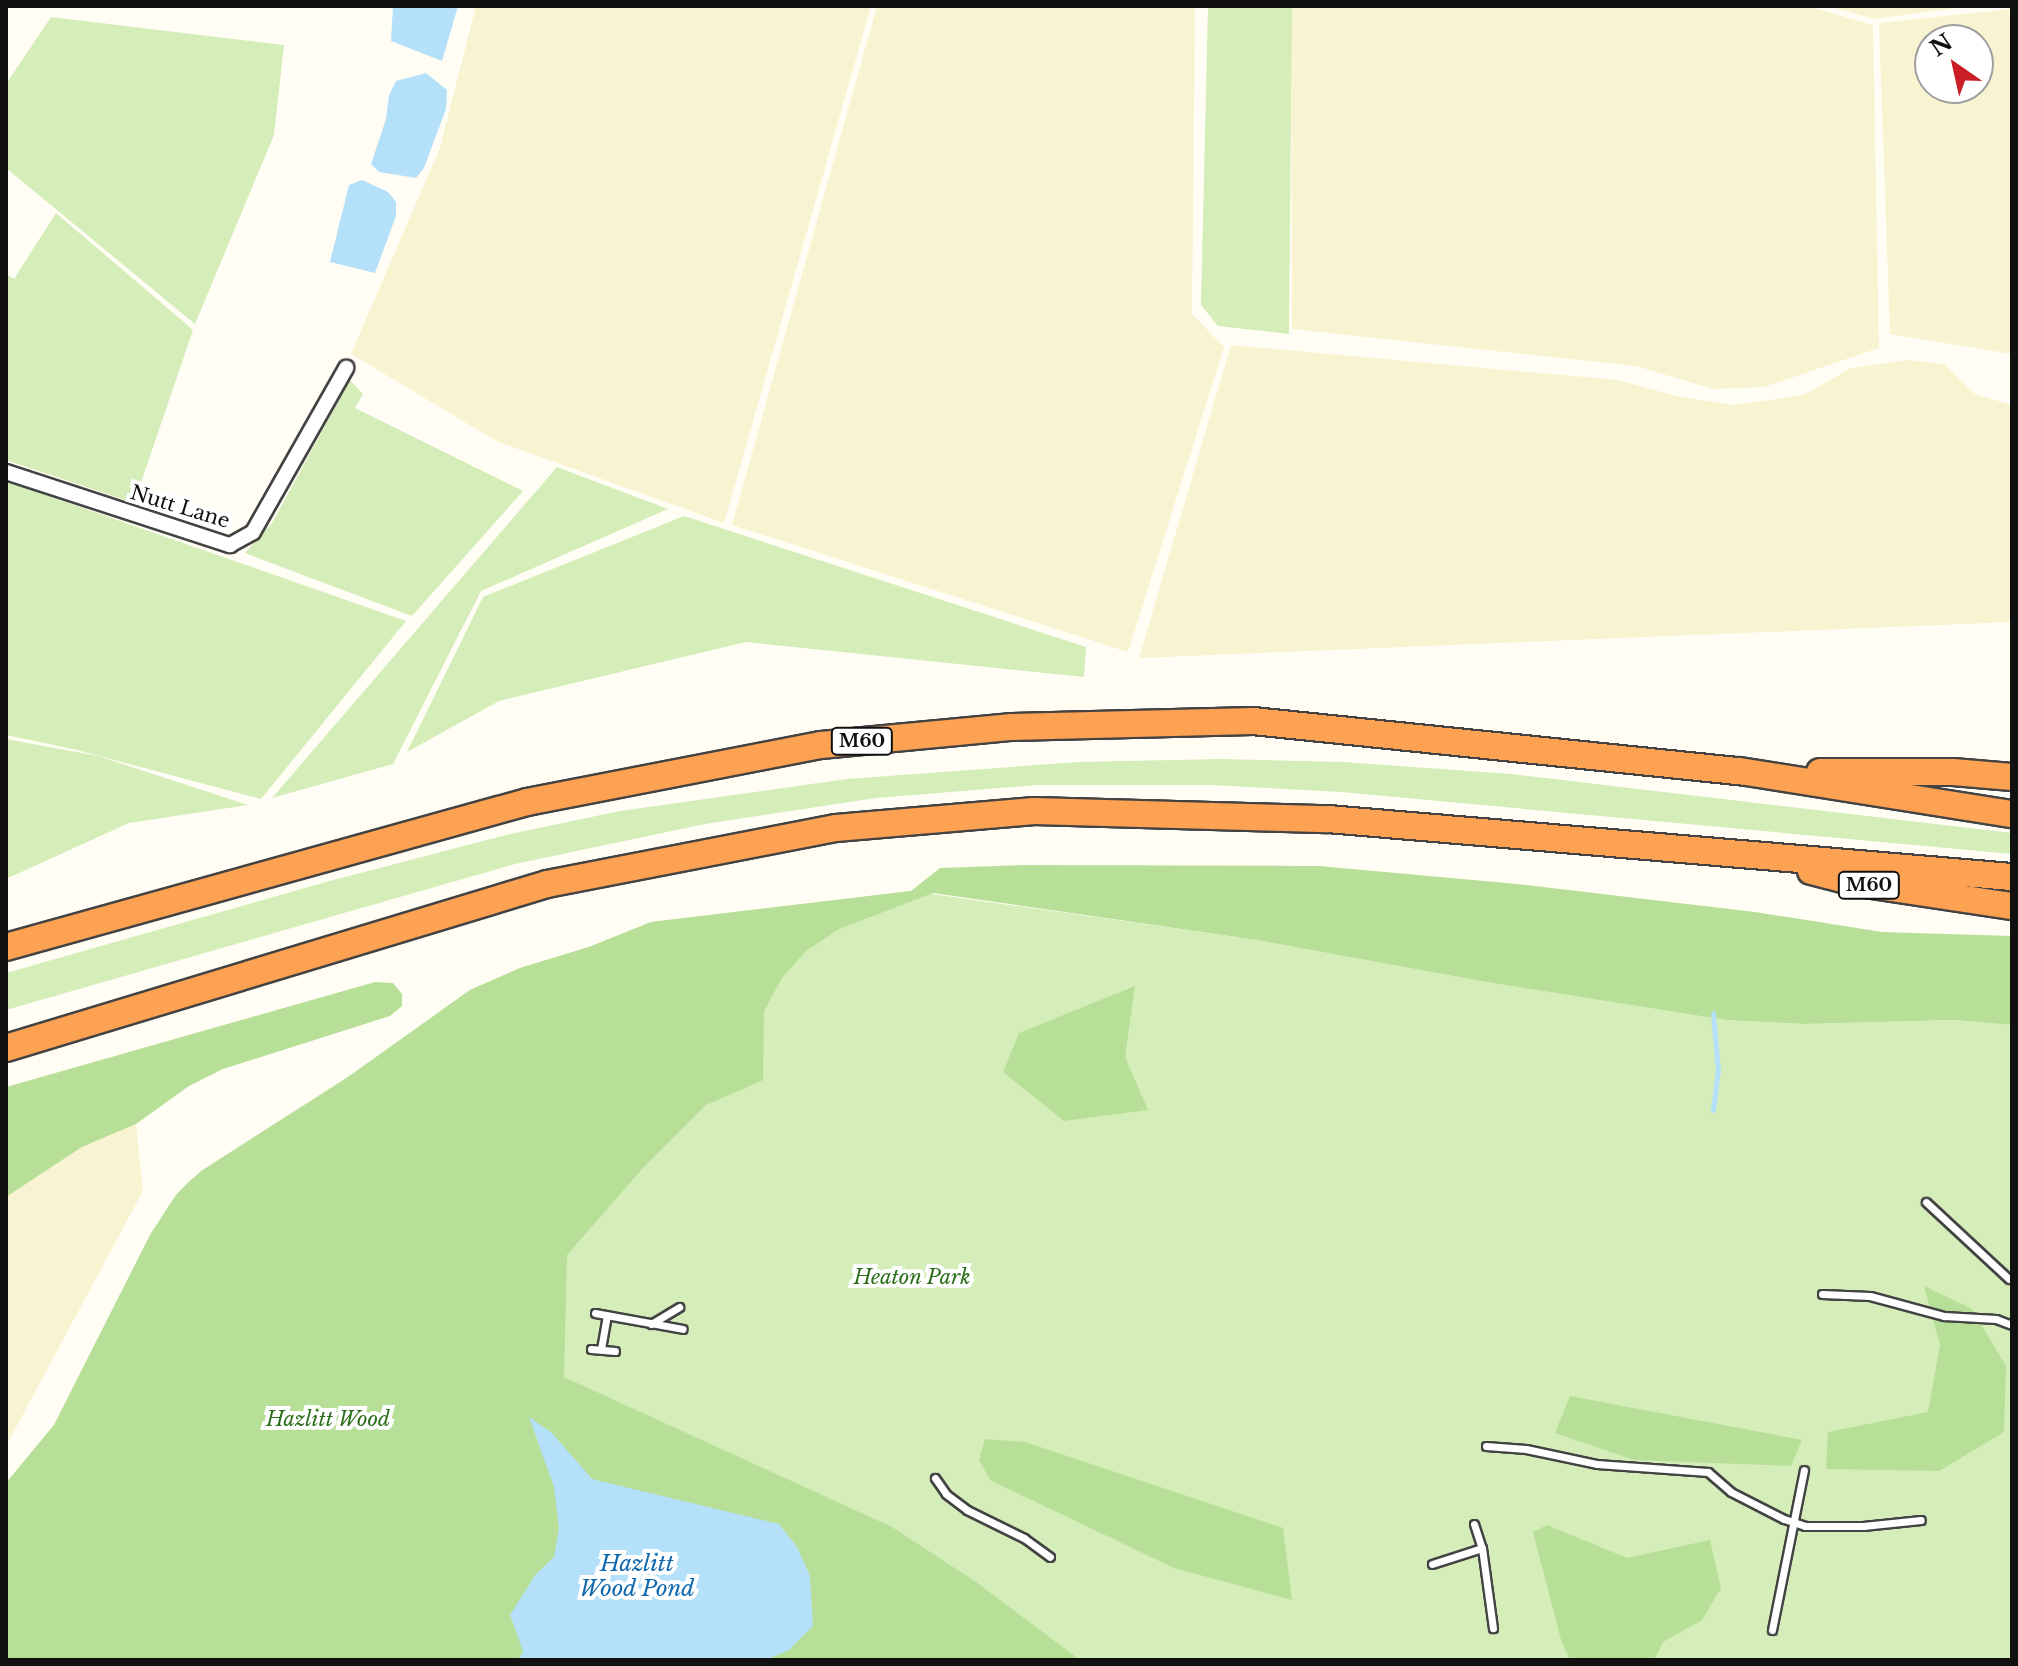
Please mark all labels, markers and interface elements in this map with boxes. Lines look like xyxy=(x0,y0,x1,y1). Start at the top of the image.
north arrow xyxy=(1914,24,1994,104)
text: N xyxy=(1925,28,1958,62)
street label: Nutt Lane xyxy=(127,481,233,533)
road number: M60 xyxy=(830,727,894,755)
road number: M60 xyxy=(1837,871,1901,899)
park label: Heaton Park xyxy=(853,1265,971,1289)
park label: Hazlitt Wood xyxy=(266,1407,390,1431)
water label: Hazlitt Wood Pond xyxy=(579,1550,695,1602)

